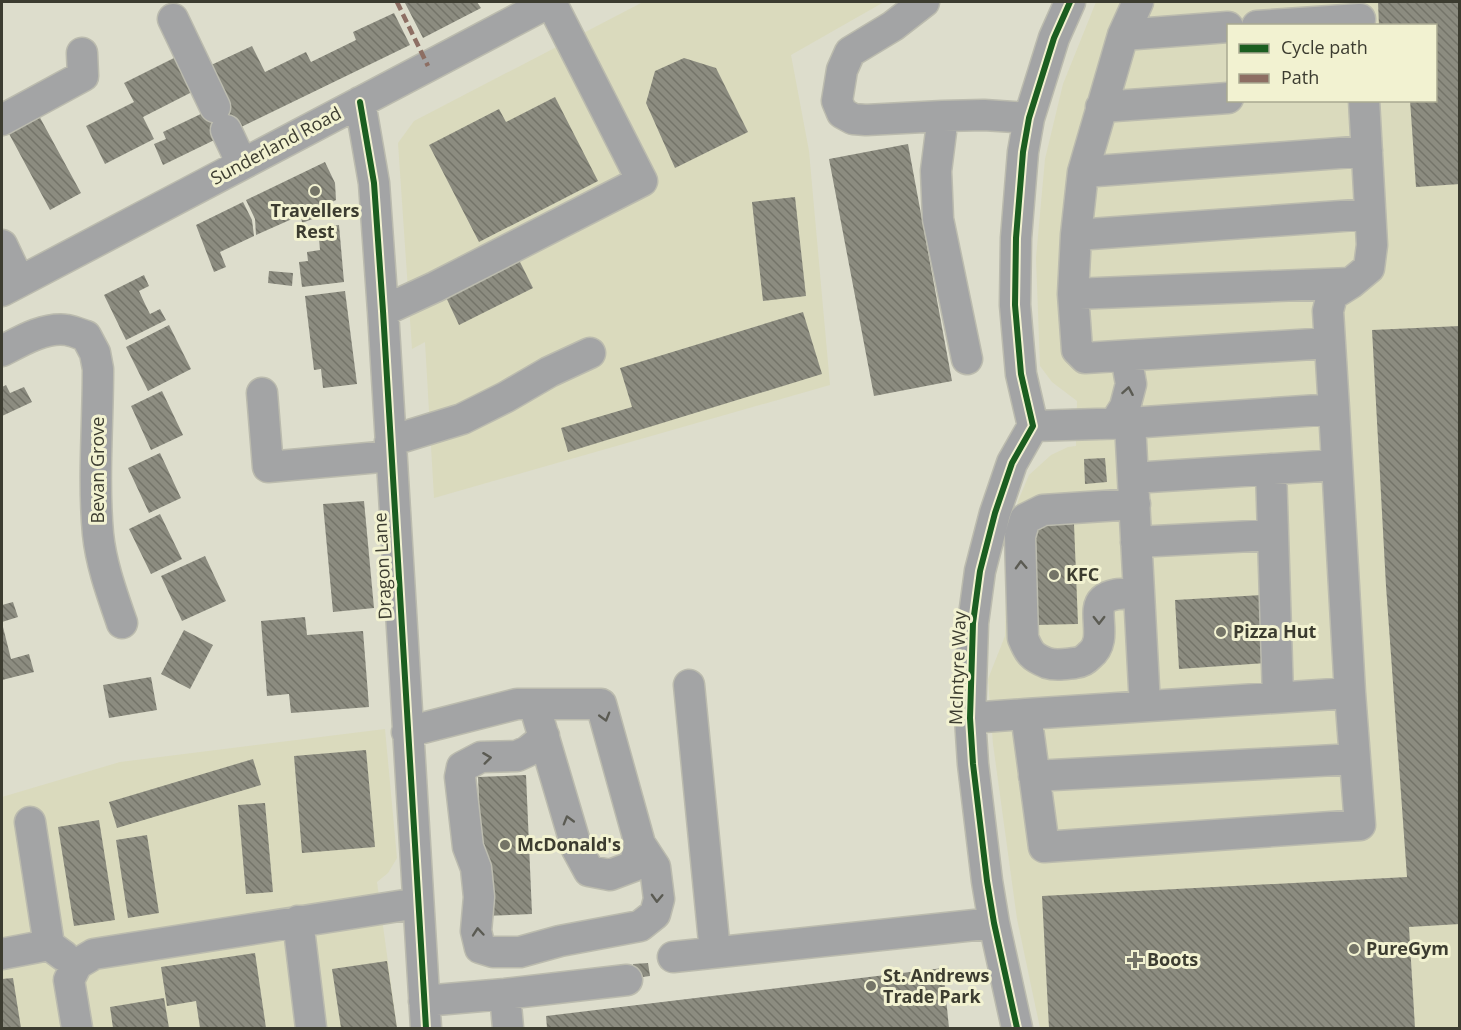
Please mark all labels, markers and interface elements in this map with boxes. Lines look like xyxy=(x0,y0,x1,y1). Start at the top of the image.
legend xyxy=(1227,24,1437,102)
text: Cycle path xyxy=(1281,35,1368,59)
text: Path xyxy=(1281,65,1319,89)
street label: Sunderland Road xyxy=(206,101,345,190)
marker: Travellers Rest xyxy=(308,184,322,198)
place label: Travellers Rest xyxy=(270,198,360,243)
one-way arrow xyxy=(1121,386,1134,396)
street label: Bevan Grove xyxy=(85,417,109,523)
street label: Dragon Lane xyxy=(367,512,397,620)
one-way arrow xyxy=(1014,560,1027,569)
place label: KFC xyxy=(1066,562,1099,586)
marker: KFC xyxy=(1047,568,1061,582)
street label: McIntyre Way xyxy=(943,610,971,725)
one-way arrow xyxy=(1093,615,1105,624)
place label: Pizza Hut xyxy=(1233,619,1317,643)
marker: Pizza Hut xyxy=(1214,625,1228,639)
one-way arrow xyxy=(597,711,610,721)
one-way arrow xyxy=(482,752,492,765)
one-way arrow xyxy=(563,815,575,826)
place label: McDonald's xyxy=(517,832,621,856)
marker: McDonald's xyxy=(498,838,512,852)
one-way arrow xyxy=(651,894,663,903)
one-way arrow xyxy=(472,927,485,937)
place label: PureGym xyxy=(1366,936,1449,960)
marker: PureGym xyxy=(1347,942,1361,956)
place label: Boots xyxy=(1147,947,1198,971)
marker: Boots xyxy=(1128,953,1142,967)
place label: St. Andrews Trade Park xyxy=(883,963,989,1008)
marker: St. Andrews Trade Park xyxy=(864,979,878,993)

